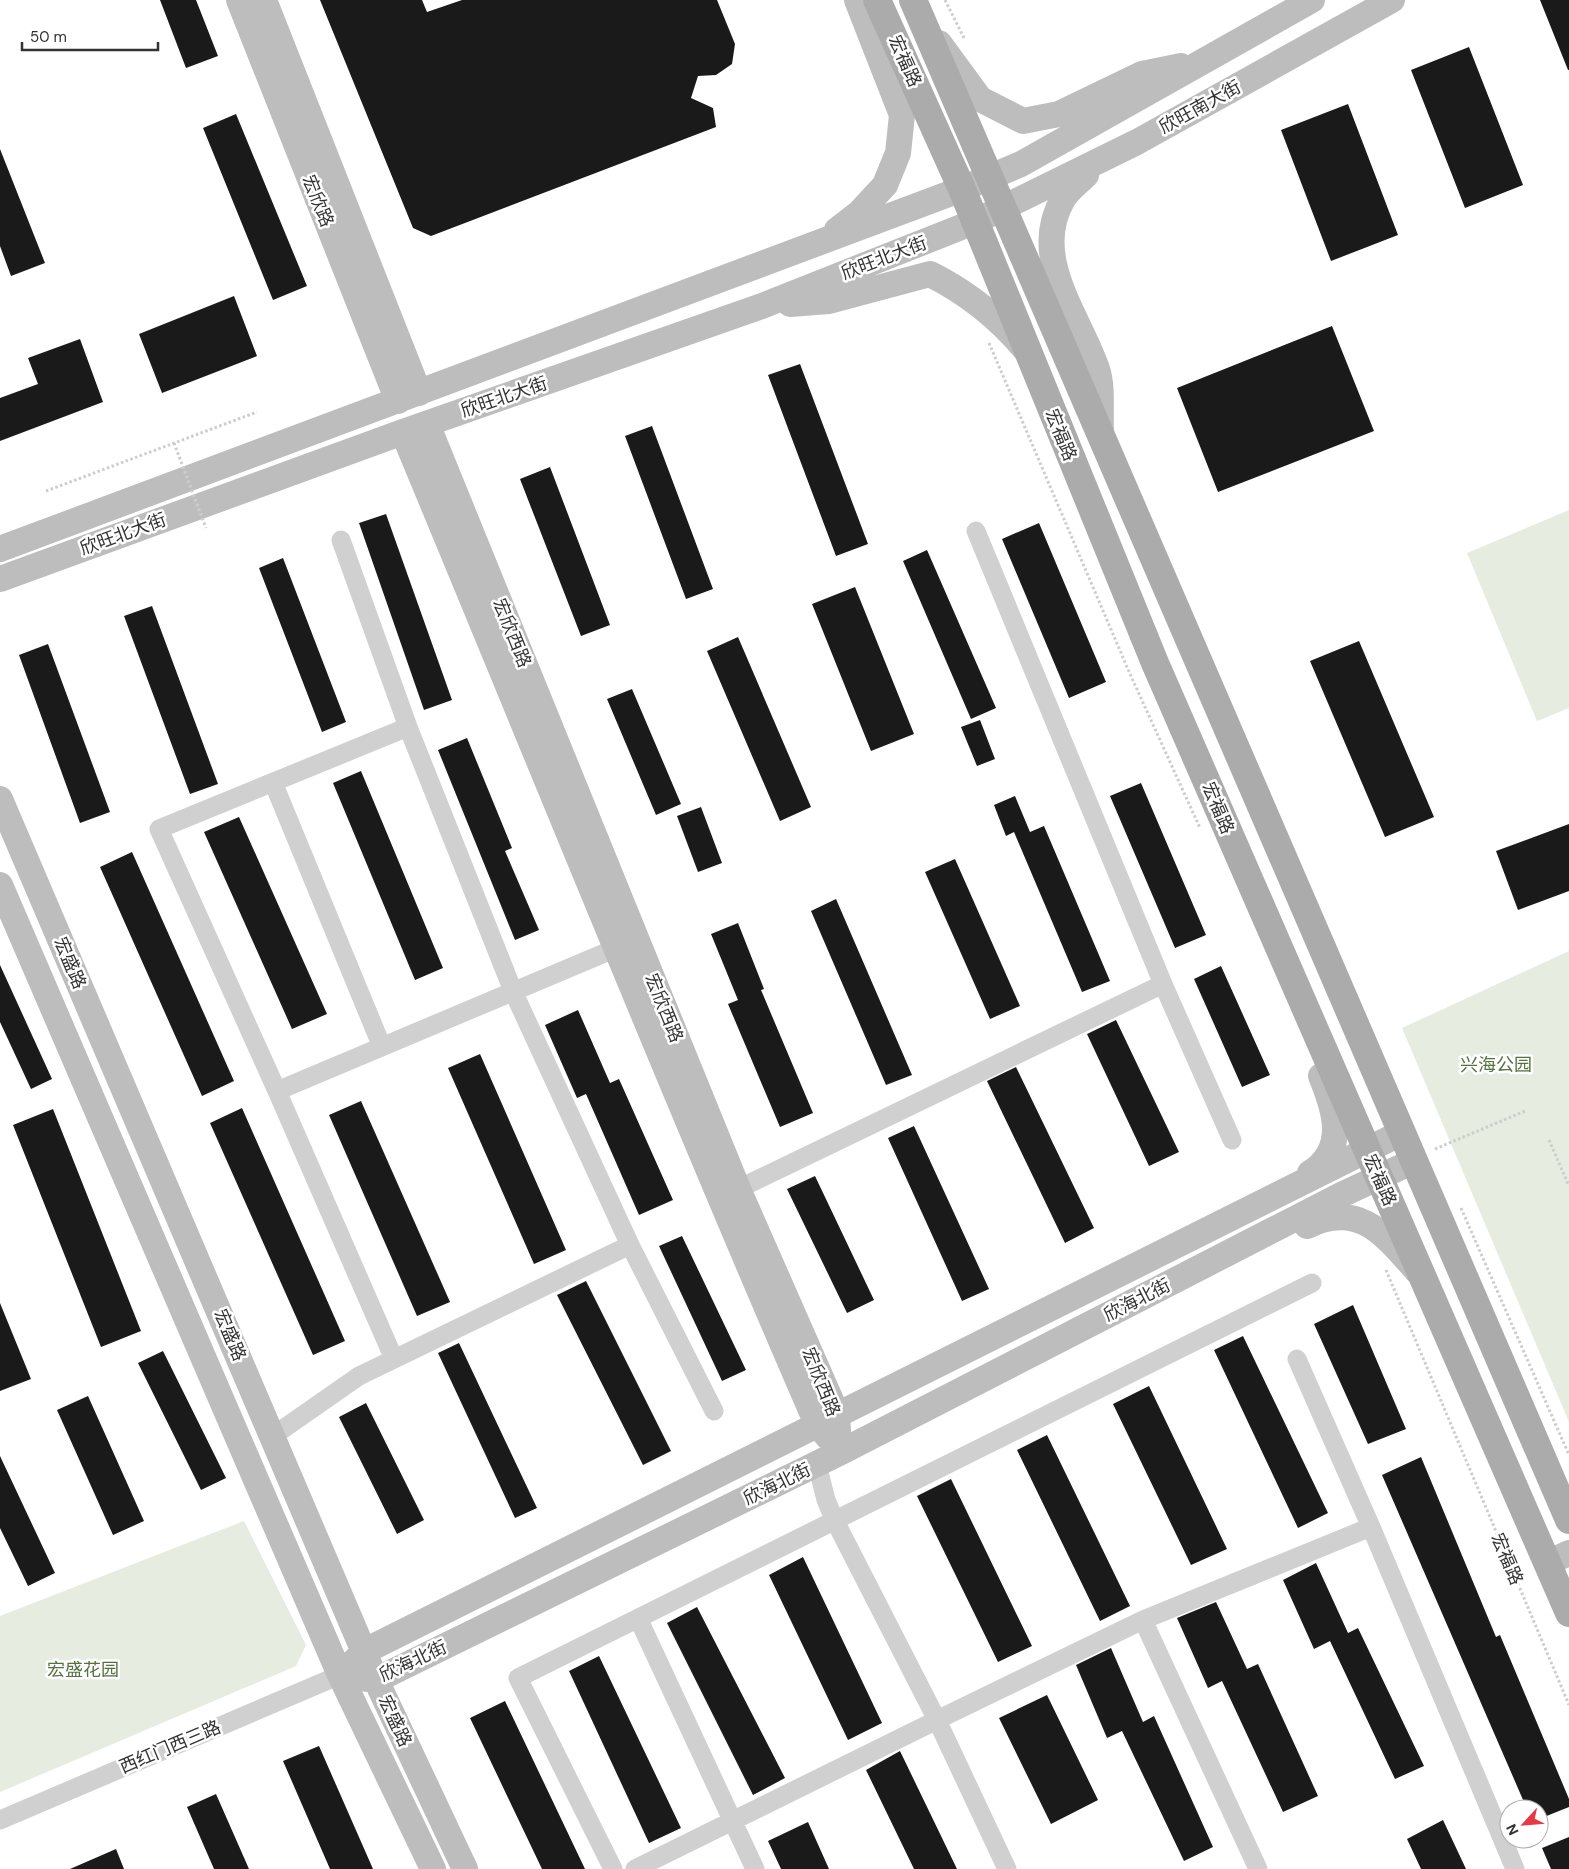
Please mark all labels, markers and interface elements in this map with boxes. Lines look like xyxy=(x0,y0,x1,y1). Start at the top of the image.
scale bar xyxy=(22,20,159,52)
text: 50 m xyxy=(30,27,67,47)
street label: 宏福路 xyxy=(883,31,927,91)
street label: 欣旺南大街 xyxy=(1155,75,1245,139)
street label: 宏欣路 xyxy=(297,171,339,231)
street label: 欣旺北大街 xyxy=(838,231,930,285)
street label: 欣旺北大街 xyxy=(458,371,550,423)
street label: 宏福路 xyxy=(1040,405,1082,465)
street label: 欣旺北大街 xyxy=(77,507,169,561)
street label: 宏欣西路 xyxy=(487,595,537,671)
street label: 宏福路 xyxy=(1196,778,1240,838)
street label: 宏盛路 xyxy=(48,933,92,993)
street label: 宏欣西路 xyxy=(639,970,689,1046)
park label: 兴海公园 xyxy=(1460,1053,1532,1077)
street label: 宏福路 xyxy=(1358,1150,1402,1210)
street label: 欣海北街 xyxy=(1099,1273,1175,1327)
street label: 宏盛路 xyxy=(208,1305,252,1365)
street label: 宏欣西路 xyxy=(796,1344,846,1420)
street label: 欣海北街 xyxy=(739,1457,815,1511)
street label: 宏福路 xyxy=(1485,1529,1529,1589)
street label: 欣海北街 xyxy=(375,1635,451,1687)
park label: 宏盛花园 xyxy=(47,1658,119,1682)
street label: 宏盛路 xyxy=(373,1691,417,1751)
street label: 西红门西三路 xyxy=(116,1715,224,1779)
north arrow xyxy=(1499,1799,1549,1849)
text: N xyxy=(1502,1821,1523,1838)

